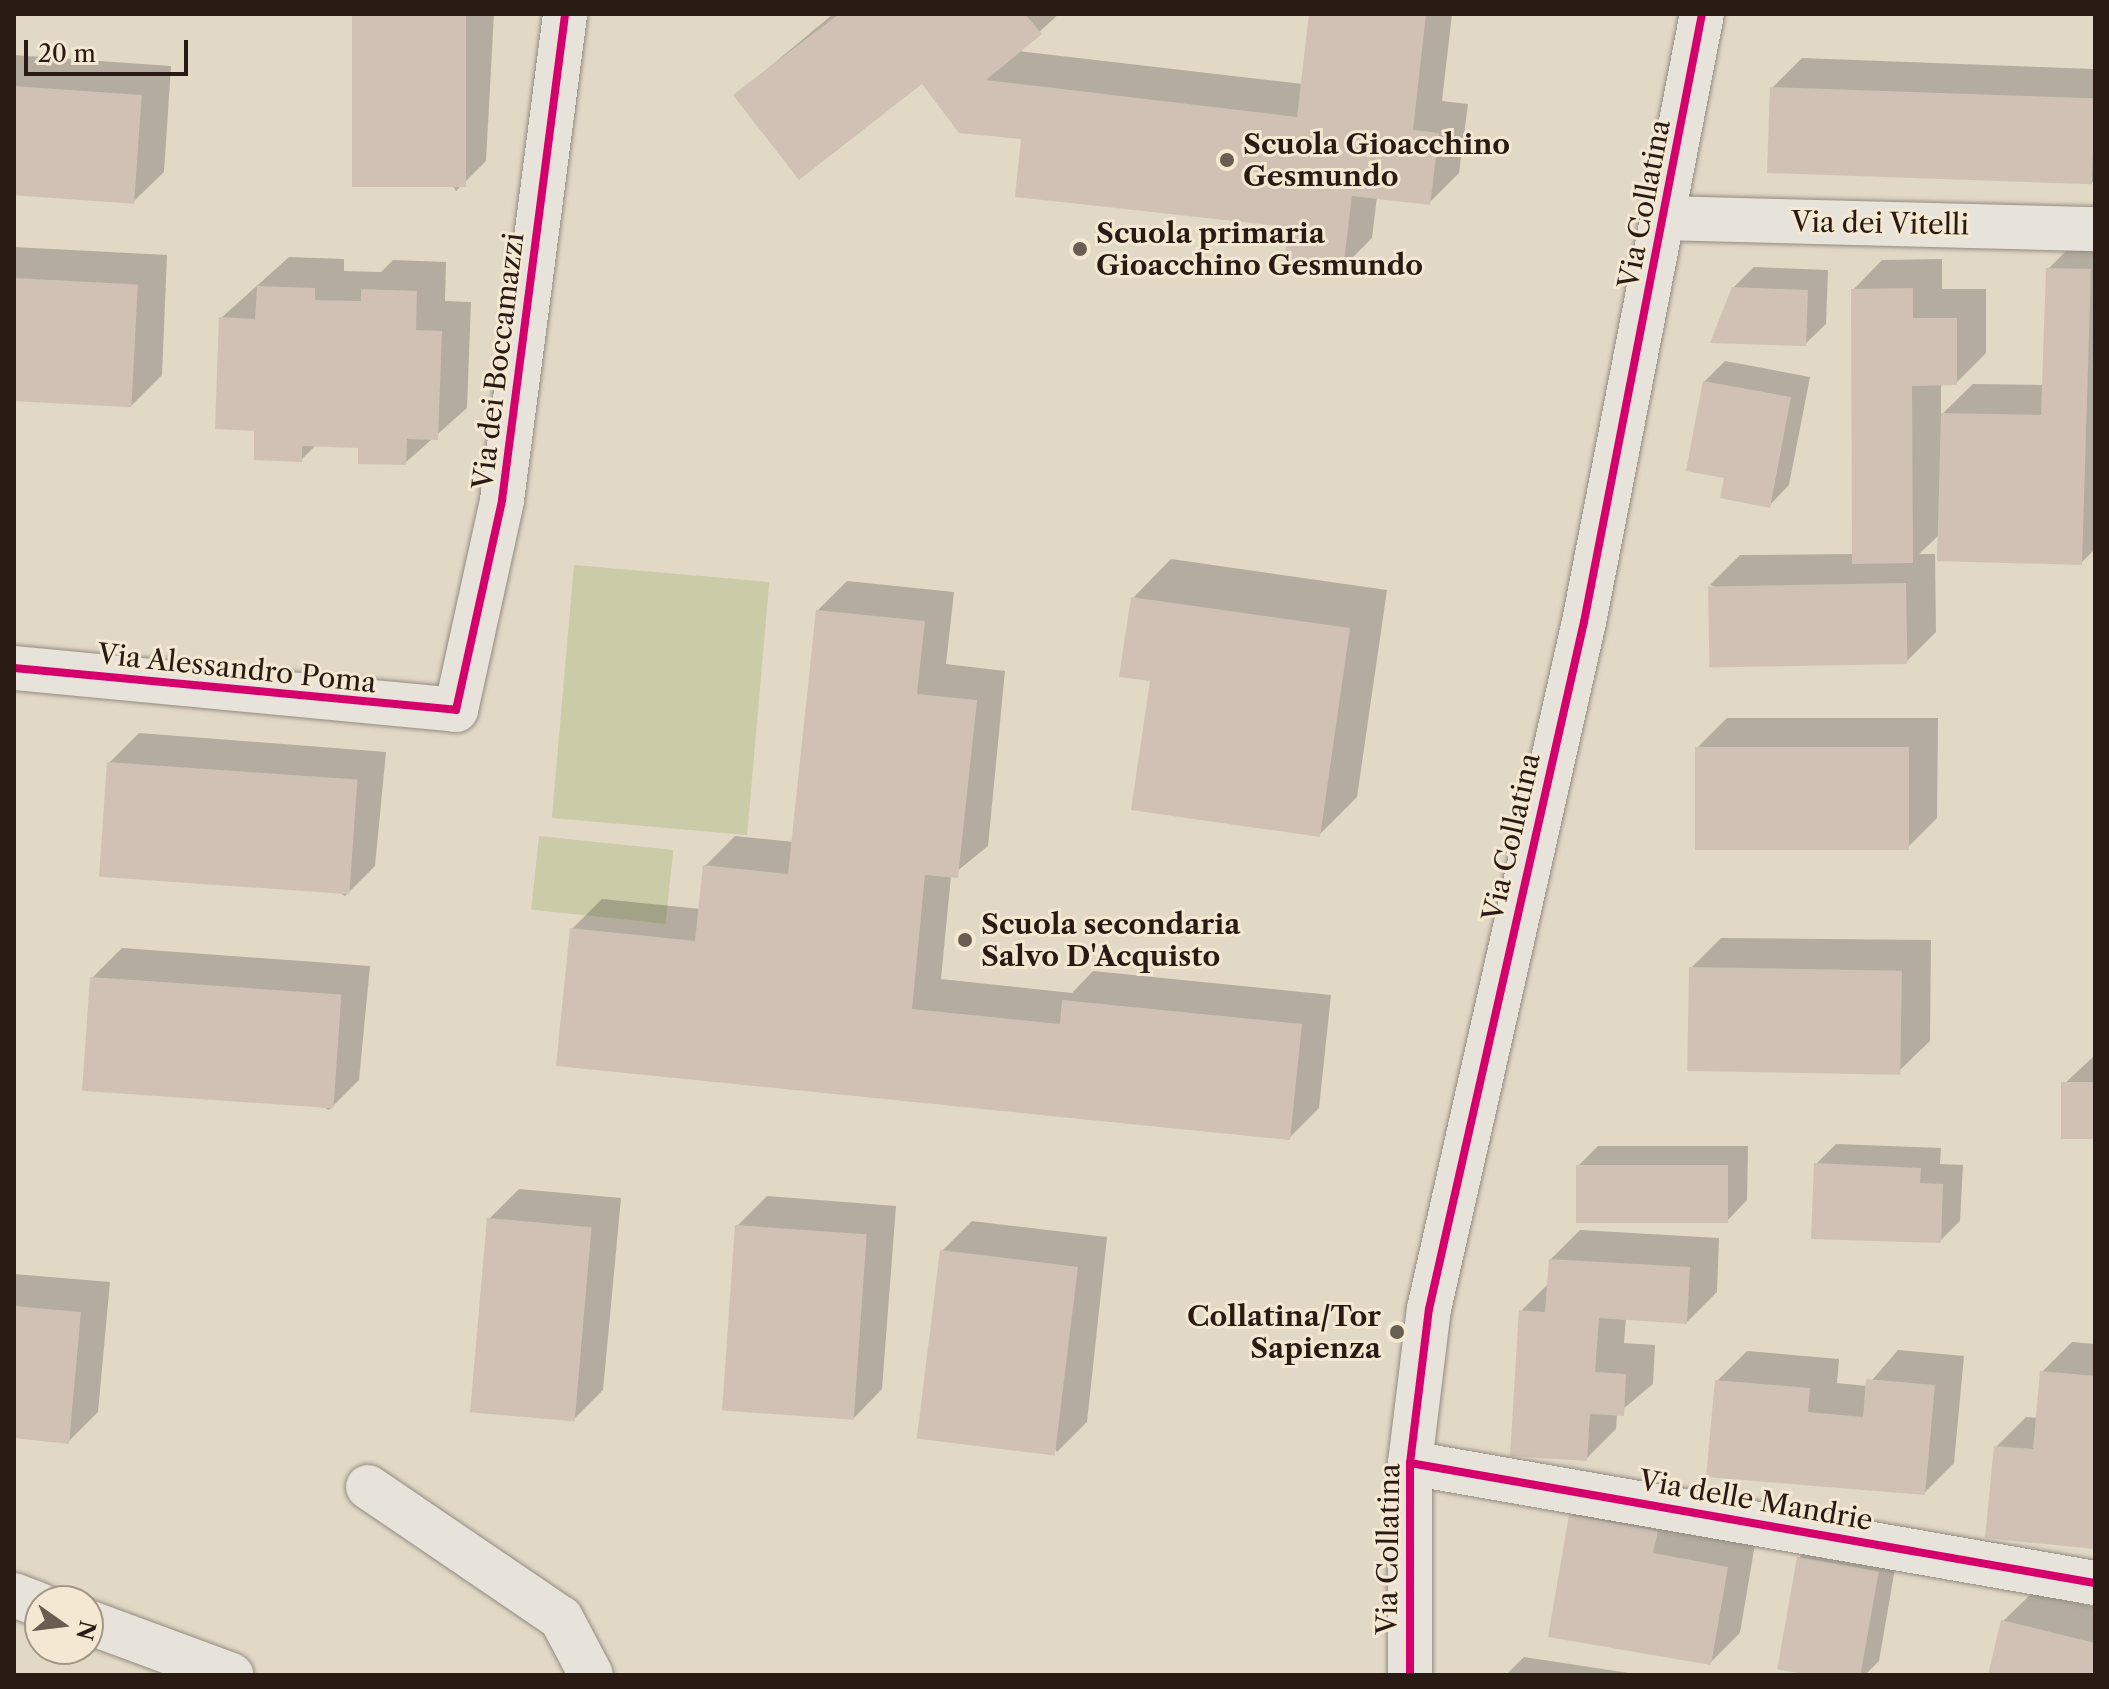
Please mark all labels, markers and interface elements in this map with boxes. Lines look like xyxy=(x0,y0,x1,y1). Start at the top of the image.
scale bar xyxy=(28,24,192,74)
text: 20 m xyxy=(38,39,96,68)
street label: Via Collatina xyxy=(1611,116,1677,292)
place label: Scuola Gioacchino Gesmundo xyxy=(1243,127,1510,193)
marker: Scuola Gioacchino Gesmundo xyxy=(1218,151,1236,169)
street label: Via dei Vitelli xyxy=(1790,205,1970,241)
place label: Scuola primaria Gioacchino Gesmundo xyxy=(1096,216,1423,282)
street label: Via dei Boccamazzi xyxy=(466,231,530,491)
marker: Scuola primaria Gioacchino Gesmundo xyxy=(1071,240,1089,258)
street label: Via Alessandro Poma xyxy=(95,637,379,699)
street label: Via Collatina xyxy=(1475,750,1547,924)
place label: Scuola secondaria Salvo D'Acquisto xyxy=(981,907,1241,973)
marker: Scuola secondaria Salvo D'Acquisto xyxy=(956,931,974,949)
place label: Collatina/Tor Sapienza xyxy=(1187,1299,1381,1365)
marker: Collatina/Tor Sapienza xyxy=(1388,1323,1406,1341)
street label: Via Collatina xyxy=(1370,1463,1406,1635)
street label: Via delle Mandrie xyxy=(1636,1463,1876,1537)
north arrow xyxy=(24,1585,104,1665)
text: N xyxy=(70,1618,101,1643)

